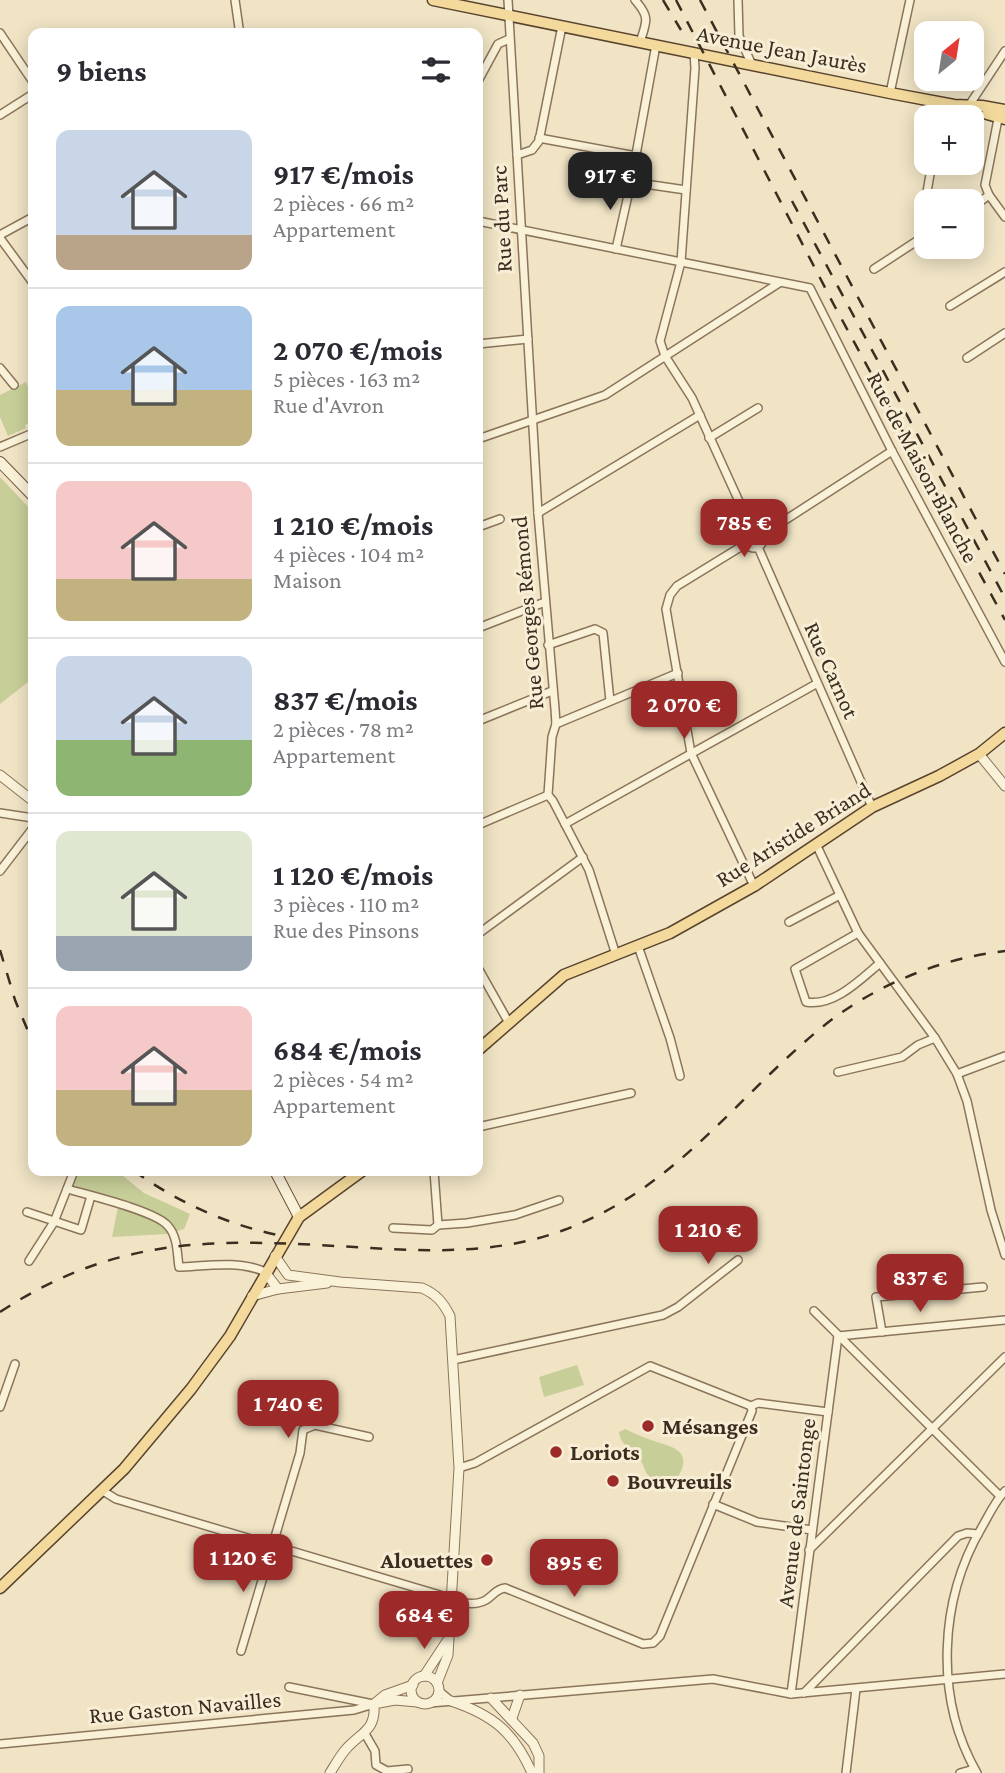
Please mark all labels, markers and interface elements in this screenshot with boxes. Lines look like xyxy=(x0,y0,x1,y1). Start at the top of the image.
street label: Avenue Jean Jaurès xyxy=(695,20,869,78)
north arrow xyxy=(914,21,984,91)
map controls xyxy=(914,21,984,259)
icon: filters xyxy=(417,51,455,89)
text: 9 biens xyxy=(56,54,147,87)
button: + xyxy=(914,105,984,175)
pin: 917 € xyxy=(561,152,659,212)
text: 917 €/mois xyxy=(273,157,414,190)
icon: home xyxy=(112,158,196,242)
text: 917 € xyxy=(584,162,636,188)
street label: Rue du Parc xyxy=(485,165,517,273)
button: − xyxy=(914,189,984,259)
text: 2 pièces · 66 m² xyxy=(273,190,414,216)
text: Appartement xyxy=(273,216,395,242)
text: 2 070 €/mois xyxy=(273,333,442,366)
icon: home xyxy=(112,334,196,418)
text: 5 pièces · 163 m² xyxy=(273,366,420,392)
street label: Rue de Maison Blanche xyxy=(862,367,984,567)
text: Rue d'Avron xyxy=(273,392,384,418)
pin: 785 € xyxy=(695,500,793,559)
text: 1 210 €/mois xyxy=(273,508,433,541)
icon: home xyxy=(112,509,196,593)
text: 785 € xyxy=(717,509,771,535)
street label: Rue Georges Rémond xyxy=(506,515,548,711)
text: 4 pièces · 104 m² xyxy=(273,541,424,567)
text: Maison xyxy=(273,567,342,593)
street label: Rue Carnot xyxy=(799,618,865,723)
pin: 2 070 € xyxy=(619,682,749,741)
text: 837 €/mois xyxy=(273,683,418,716)
icon: home xyxy=(112,684,196,768)
text: 2 070 € xyxy=(647,691,721,717)
text: 2 pièces · 78 m² xyxy=(273,716,414,742)
text: Appartement xyxy=(273,742,395,768)
street label: Rue Aristide Briand xyxy=(711,776,875,892)
text: 1 120 €/mois xyxy=(273,858,433,891)
icon: home xyxy=(112,859,196,943)
text: 3 pièces · 110 m² xyxy=(273,891,419,917)
text: Rue des Pinsons xyxy=(273,917,419,943)
text: 684 €/mois xyxy=(273,1033,422,1066)
icon: home xyxy=(112,1034,196,1118)
text: 2 pièces · 54 m² xyxy=(273,1066,414,1092)
text: Appartement xyxy=(273,1092,395,1118)
pin: 1 210 € xyxy=(643,1206,773,1266)
text: 1 210 € xyxy=(675,1216,741,1242)
pin: 837 € xyxy=(871,1254,969,1314)
text: 837 € xyxy=(893,1264,947,1290)
pin: 1 740 € xyxy=(223,1380,353,1440)
text: 1 740 € xyxy=(254,1390,322,1416)
place label: Mésanges xyxy=(662,1413,758,1439)
street label: Avenue de Saintonge xyxy=(771,1417,821,1609)
marker: Mésanges xyxy=(640,1418,656,1434)
place label: Loriots xyxy=(570,1439,640,1465)
marker: Loriots xyxy=(548,1444,564,1460)
place label: Bouvreuils xyxy=(627,1468,732,1494)
marker: Bouvreuils xyxy=(605,1473,621,1489)
pin: 1 120 € xyxy=(178,1534,308,1594)
pin: 895 € xyxy=(525,1540,623,1599)
text: 1 120 € xyxy=(210,1544,276,1570)
place label: Alouettes xyxy=(380,1547,473,1573)
text: 895 € xyxy=(546,1549,602,1575)
marker: Alouettes xyxy=(479,1552,495,1568)
pin: 684 € xyxy=(375,1592,473,1651)
text: 684 € xyxy=(395,1601,453,1627)
street label: Rue Gaston Navailles xyxy=(88,1686,282,1728)

